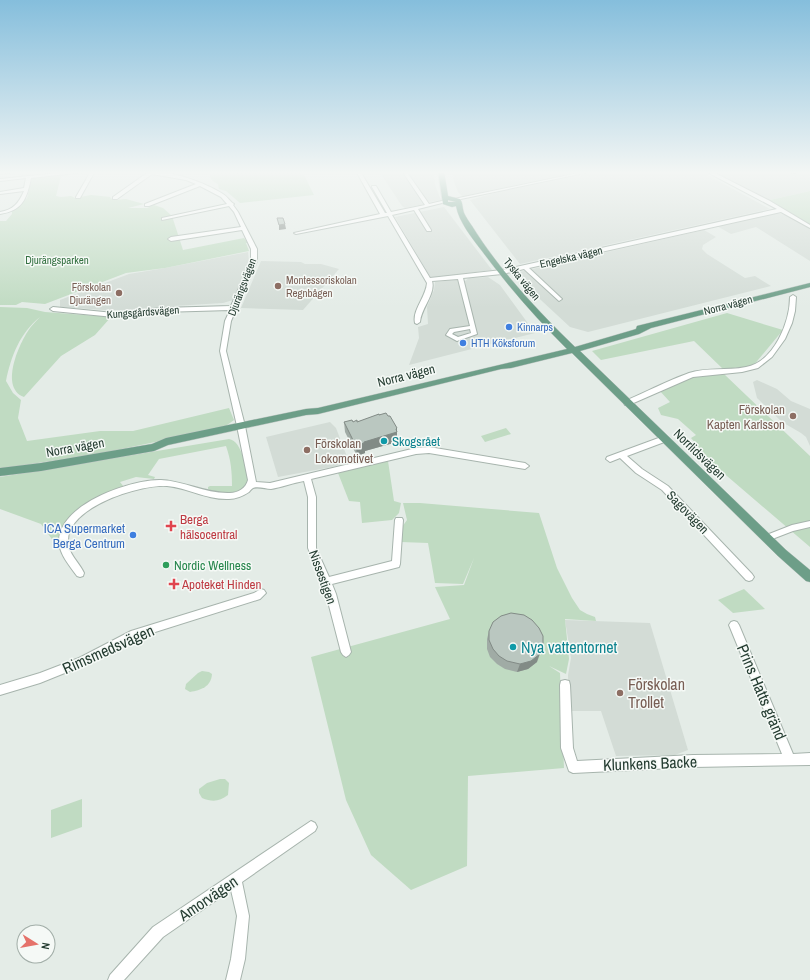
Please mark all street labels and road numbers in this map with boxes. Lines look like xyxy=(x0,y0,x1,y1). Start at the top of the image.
street label: Engelska vägen xyxy=(538,243,604,271)
street label: Tyska vägen xyxy=(501,255,543,303)
street label: Djurängsvägen xyxy=(225,256,259,318)
street label: Norra vägen xyxy=(702,292,754,318)
street label: Kungsgårdsvägen xyxy=(106,302,180,322)
street label: Norra vägen xyxy=(376,360,437,391)
street label: Norrlidsvägen xyxy=(670,425,729,484)
street label: Norra vägen xyxy=(45,434,106,461)
street label: Sagovägen xyxy=(663,487,713,538)
street label: Nissestigen xyxy=(305,548,340,607)
street label: Rimsmedsvägen xyxy=(59,619,157,679)
street label: Prins Hatts gränd xyxy=(732,641,792,743)
street label: Klunkens Backe xyxy=(603,750,697,776)
street label: Amorvägen xyxy=(173,870,242,926)

